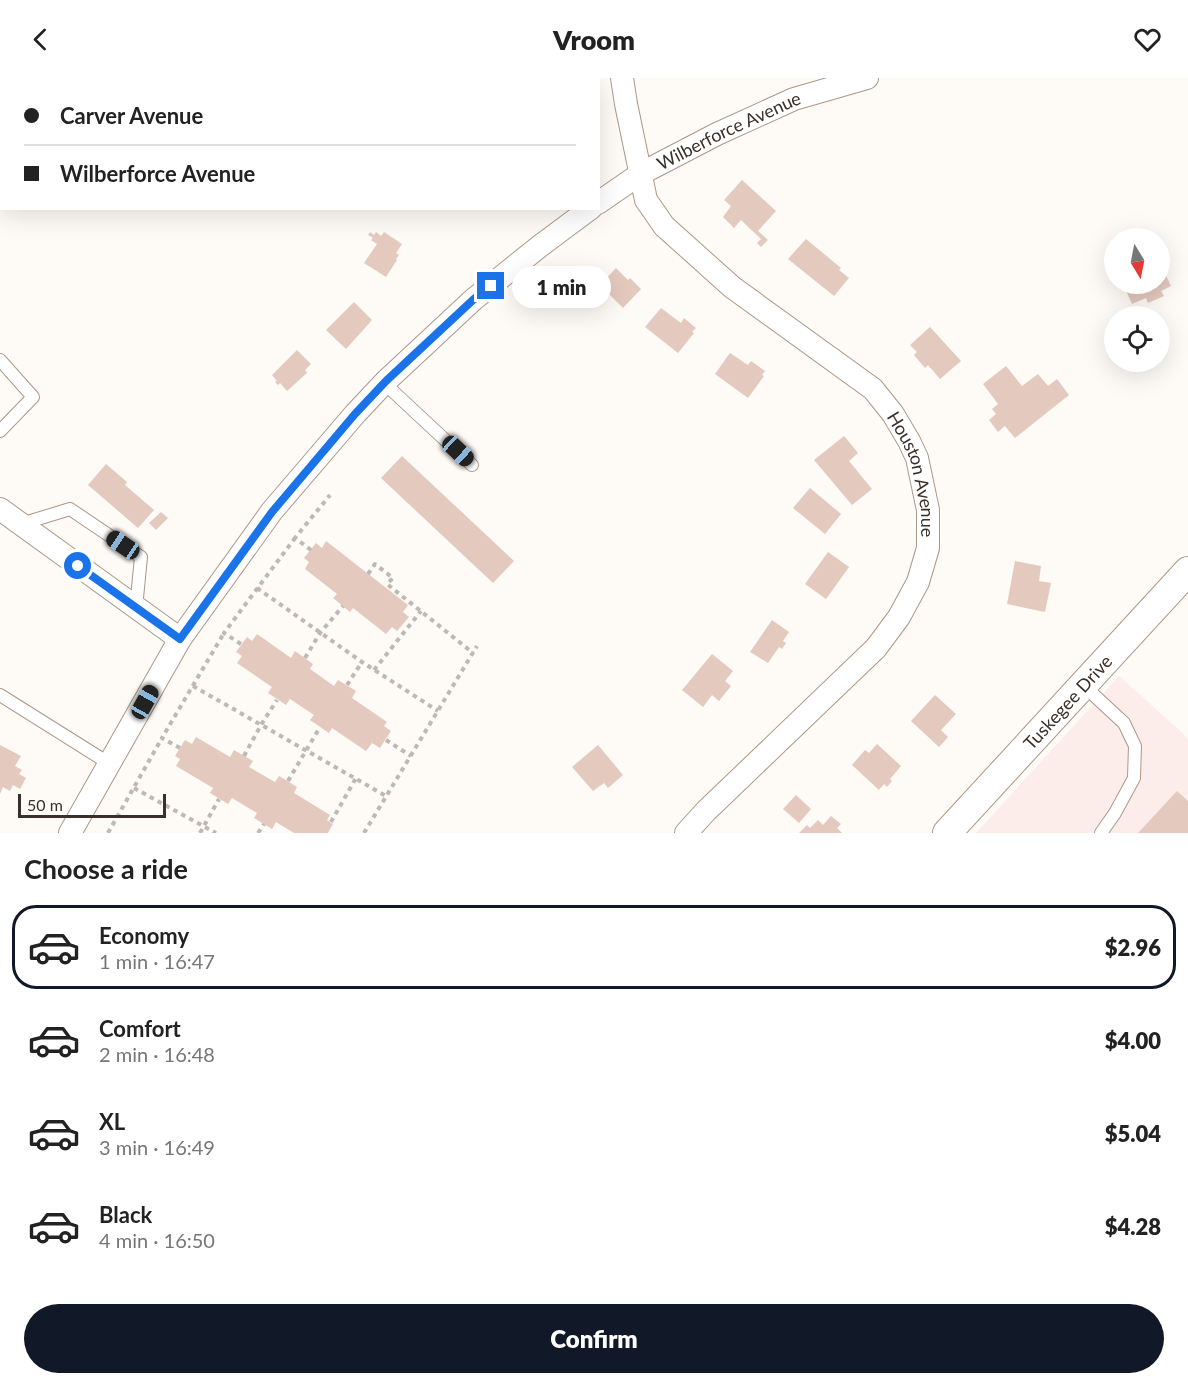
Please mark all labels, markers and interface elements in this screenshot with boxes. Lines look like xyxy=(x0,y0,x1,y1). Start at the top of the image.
icon: back xyxy=(24,23,57,56)
text: Vroom xyxy=(553,23,635,56)
icon: heart xyxy=(1131,23,1164,56)
street label: Wilberforce Avenue xyxy=(653,87,803,174)
text: Carver Avenue xyxy=(60,102,203,129)
text: Wilberforce Avenue xyxy=(60,160,255,187)
north arrow xyxy=(1104,228,1170,294)
map controls xyxy=(1104,228,1170,372)
callout: 1 min xyxy=(512,265,611,307)
route end xyxy=(477,272,504,299)
text: 1 min xyxy=(537,275,586,299)
button: locate xyxy=(1104,306,1170,372)
street label: Houston Avenue xyxy=(883,407,939,537)
car xyxy=(439,432,477,470)
car xyxy=(103,527,143,563)
route start xyxy=(64,552,91,579)
street label: Tuskegee Drive xyxy=(1019,650,1116,754)
car xyxy=(128,682,162,722)
scale bar xyxy=(18,791,166,818)
text: 50 m xyxy=(27,795,63,814)
text: Choose a ride xyxy=(24,852,188,885)
icon: car xyxy=(27,920,81,974)
text: Economy xyxy=(99,922,189,949)
text: $2.96 xyxy=(1105,934,1161,961)
text: 1 min · 16:47 xyxy=(99,949,215,973)
icon: car xyxy=(27,1013,81,1067)
text: Comfort xyxy=(99,1015,181,1042)
text: $4.00 xyxy=(1105,1027,1161,1054)
text: 2 min · 16:48 xyxy=(99,1042,215,1066)
icon: car xyxy=(27,1106,81,1160)
text: XL xyxy=(99,1108,125,1135)
text: $5.04 xyxy=(1105,1120,1161,1147)
text: 3 min · 16:49 xyxy=(99,1135,215,1159)
icon: car xyxy=(27,1199,81,1253)
text: Black xyxy=(99,1201,152,1228)
text: $4.28 xyxy=(1105,1213,1161,1240)
text: 4 min · 16:50 xyxy=(99,1228,215,1252)
button: Confirm xyxy=(24,1304,1164,1373)

